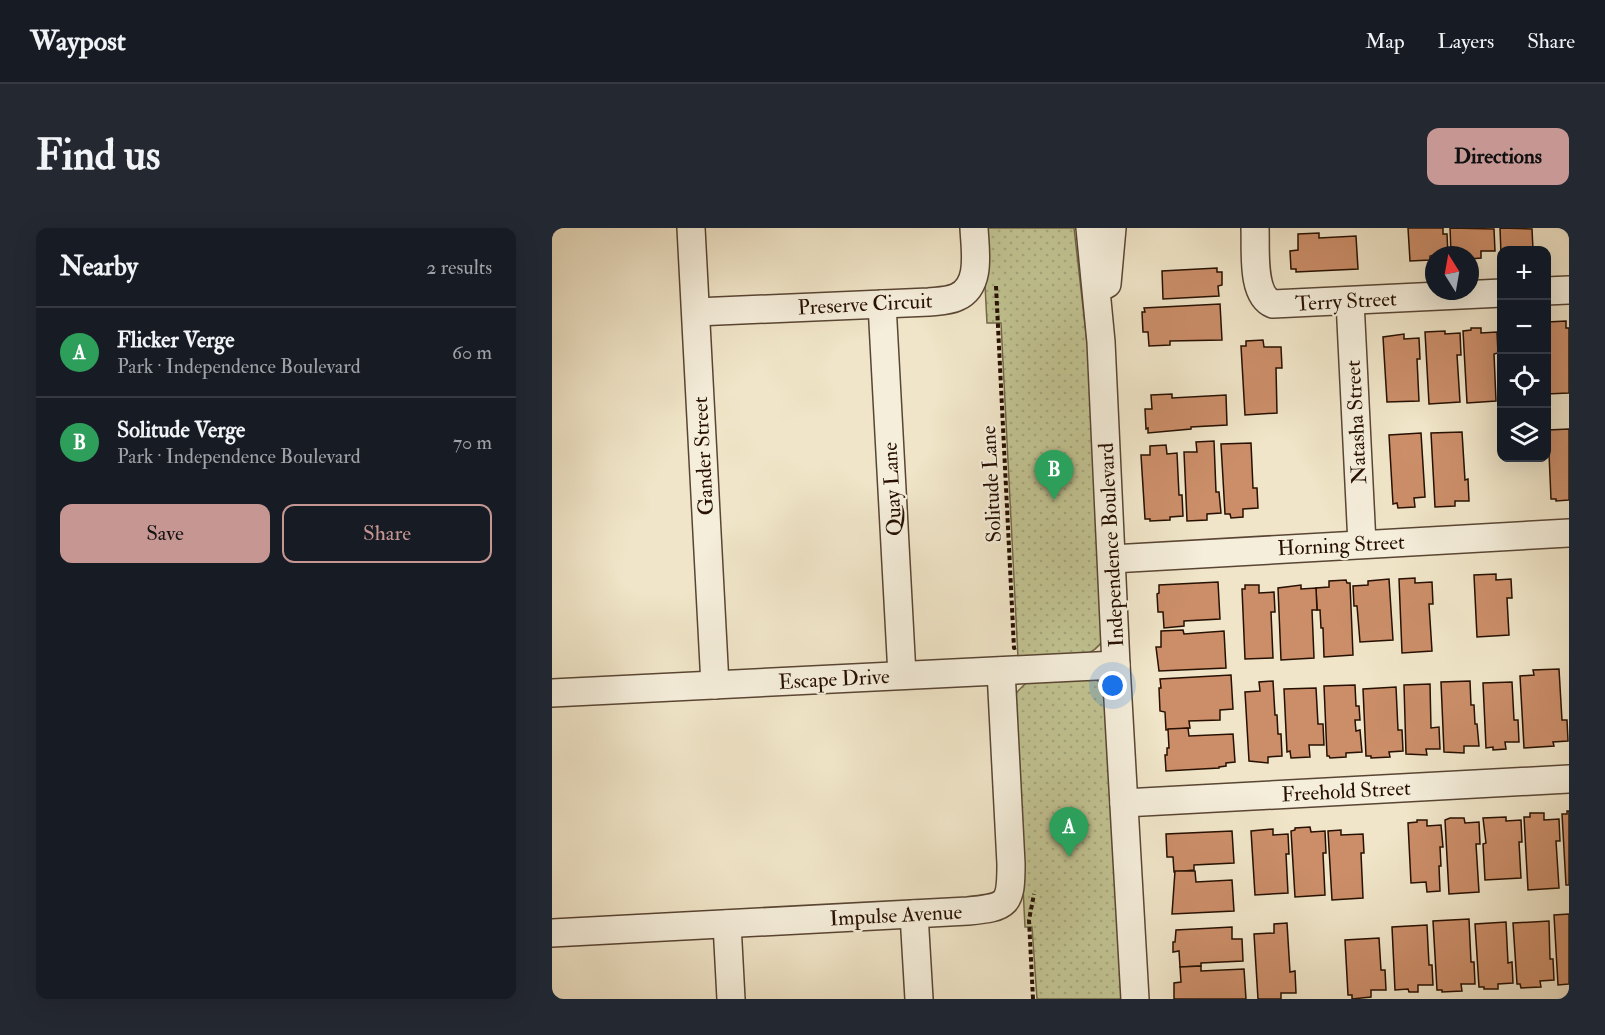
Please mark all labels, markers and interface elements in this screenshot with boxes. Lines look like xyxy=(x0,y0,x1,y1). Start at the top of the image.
text: Waypost xyxy=(30,24,126,59)
text: Map xyxy=(1365,28,1405,55)
text: Layers xyxy=(1438,28,1494,55)
text: Share xyxy=(1527,28,1575,55)
button: Directions xyxy=(1427,128,1569,185)
text: Find us xyxy=(36,130,160,182)
north arrow xyxy=(1425,246,1479,300)
map controls xyxy=(1497,246,1551,462)
button: + xyxy=(1497,246,1551,300)
text: Nearby xyxy=(60,251,138,283)
text: 2 results xyxy=(426,255,492,280)
street label: Terry Street xyxy=(1295,285,1398,318)
street label: Preserve Circuit xyxy=(797,287,933,322)
button: − xyxy=(1497,300,1551,354)
text: Flicker Verge xyxy=(117,326,234,354)
text: A xyxy=(73,340,86,365)
text: 60 m xyxy=(452,340,492,365)
text: Park · Independence Boulevard xyxy=(117,354,361,379)
button: locate xyxy=(1497,354,1551,408)
street label: Natasha Street xyxy=(1340,359,1373,485)
street label: Gander Street xyxy=(687,396,720,516)
button: layers xyxy=(1497,408,1551,462)
text: Solitude Verge xyxy=(117,416,245,444)
street label: Solitude Lane xyxy=(975,425,1008,543)
text: B xyxy=(73,430,86,455)
text: 70 m xyxy=(453,430,492,455)
street label: Quay Lane xyxy=(877,441,908,537)
street label: Independence Boulevard xyxy=(1093,441,1130,648)
text: Park · Independence Boulevard xyxy=(117,444,361,469)
pin: B xyxy=(1034,450,1074,500)
button: Save xyxy=(60,504,270,563)
button: Share xyxy=(282,504,492,563)
street label: Horning Street xyxy=(1277,529,1406,562)
street label: Escape Drive xyxy=(778,663,891,696)
your location xyxy=(1098,671,1127,700)
street label: Freehold Street xyxy=(1281,775,1412,808)
pin: A xyxy=(1050,808,1088,857)
street label: Impulse Avenue xyxy=(829,899,963,932)

